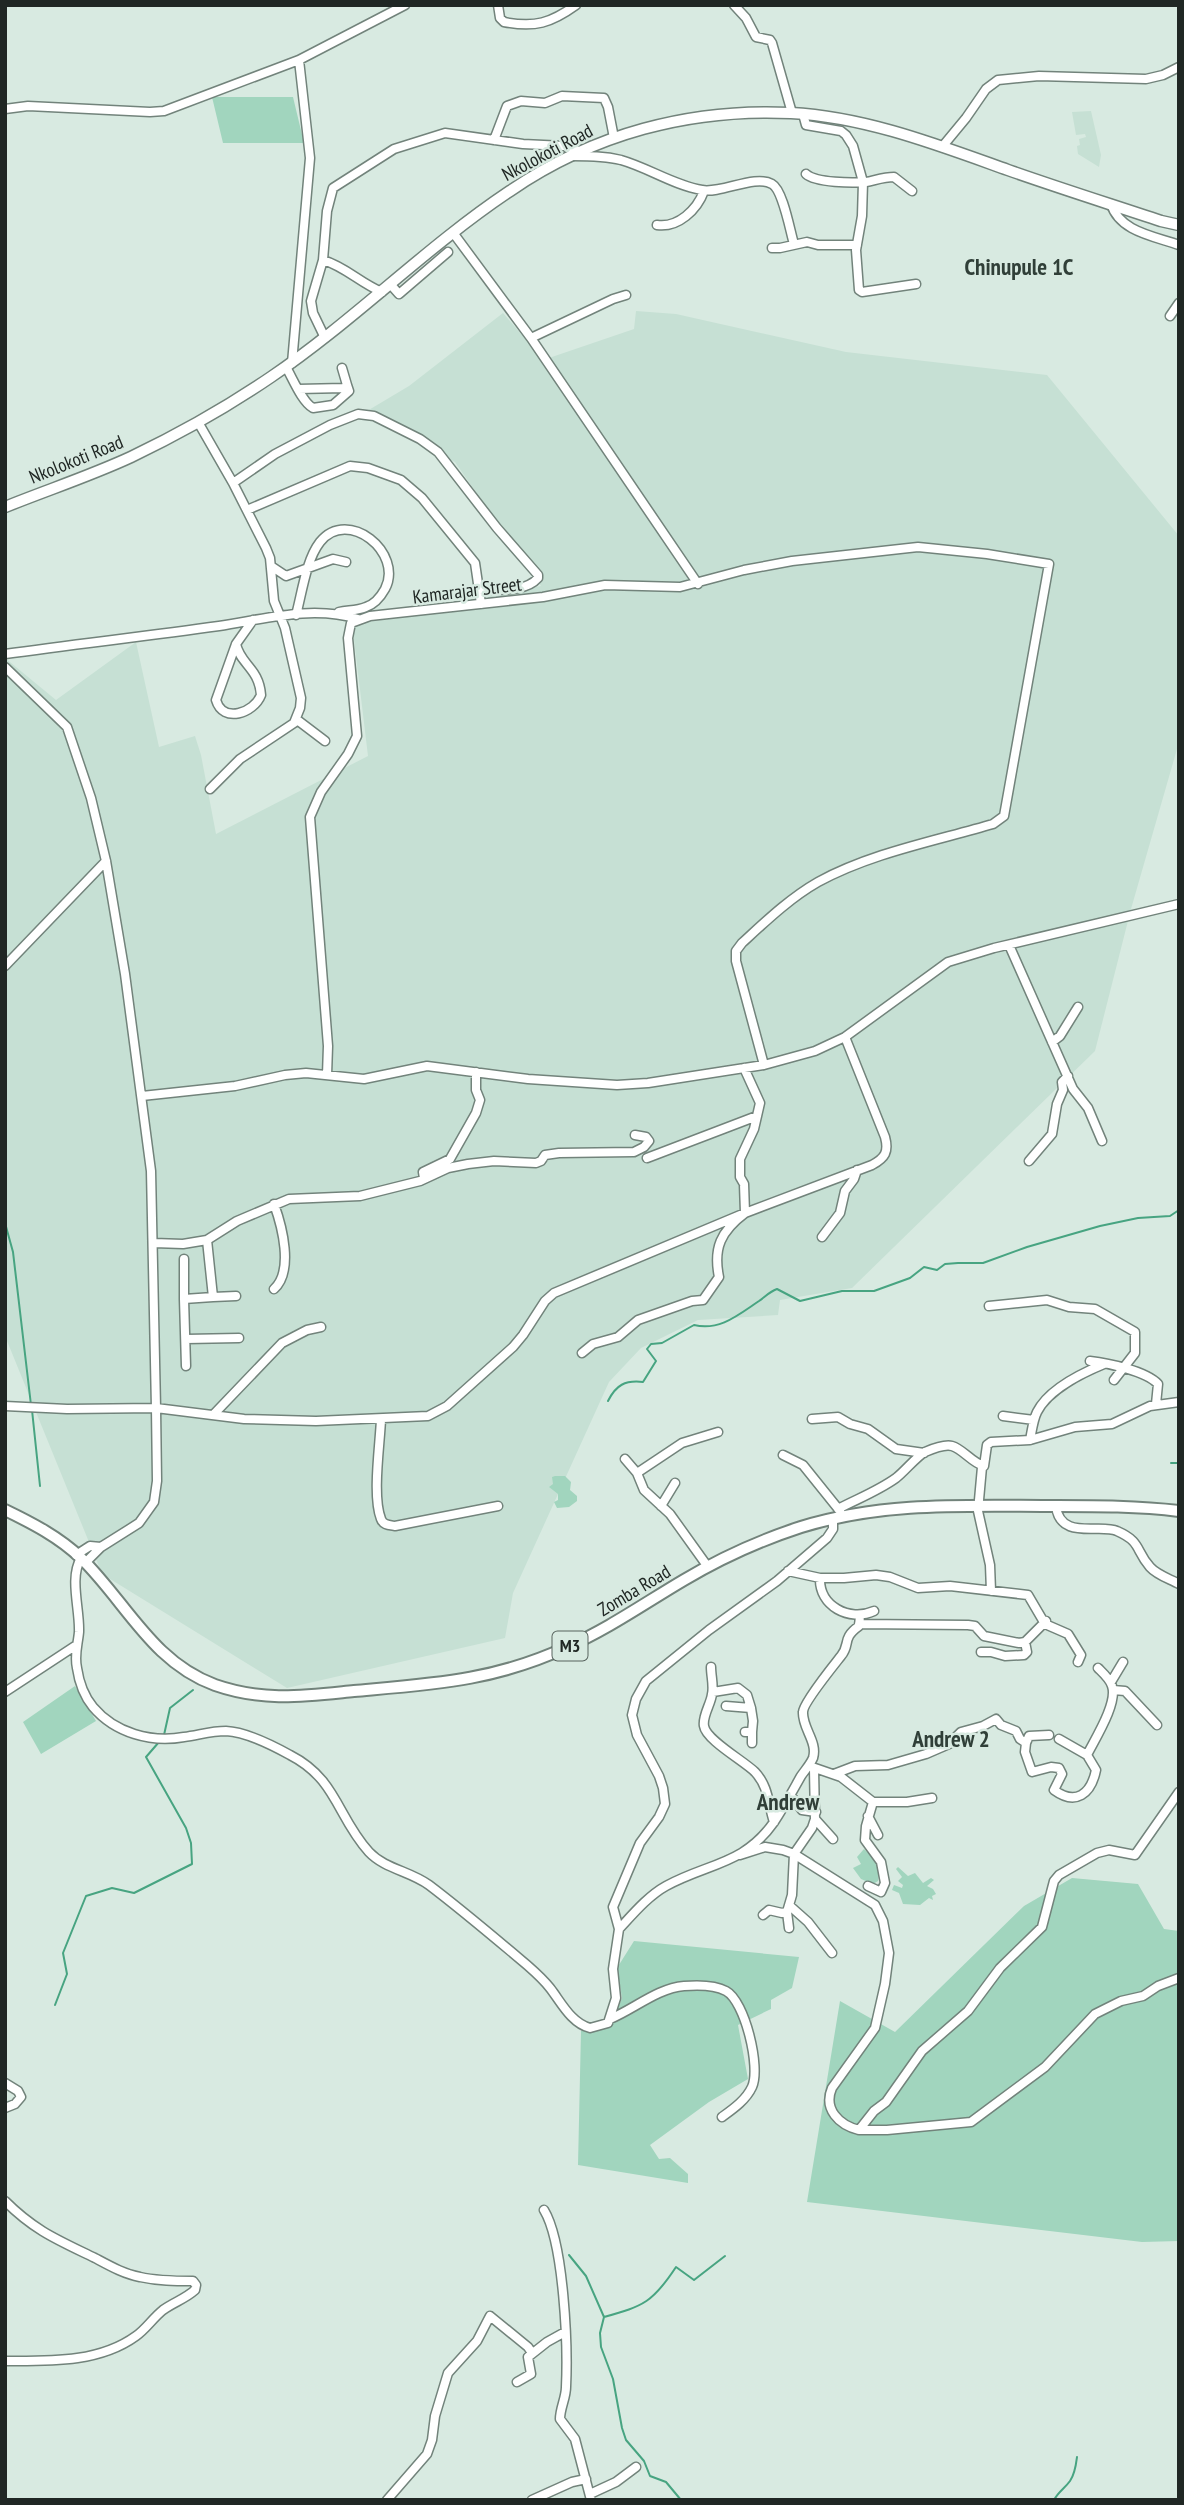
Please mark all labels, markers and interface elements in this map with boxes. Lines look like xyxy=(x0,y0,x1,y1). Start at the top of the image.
street label: Nkolokoti Road xyxy=(497,118,597,186)
district label: Chinupule 1C xyxy=(965,252,1074,281)
street label: Nkolokoti Road xyxy=(25,429,127,489)
street label: Kamarajar Street xyxy=(411,571,524,609)
street label: Zomba Road xyxy=(593,1559,675,1621)
road number: M3 xyxy=(552,1632,588,1660)
district label: Andrew 2 xyxy=(911,1724,990,1753)
district label: Andrew xyxy=(756,1787,819,1816)

